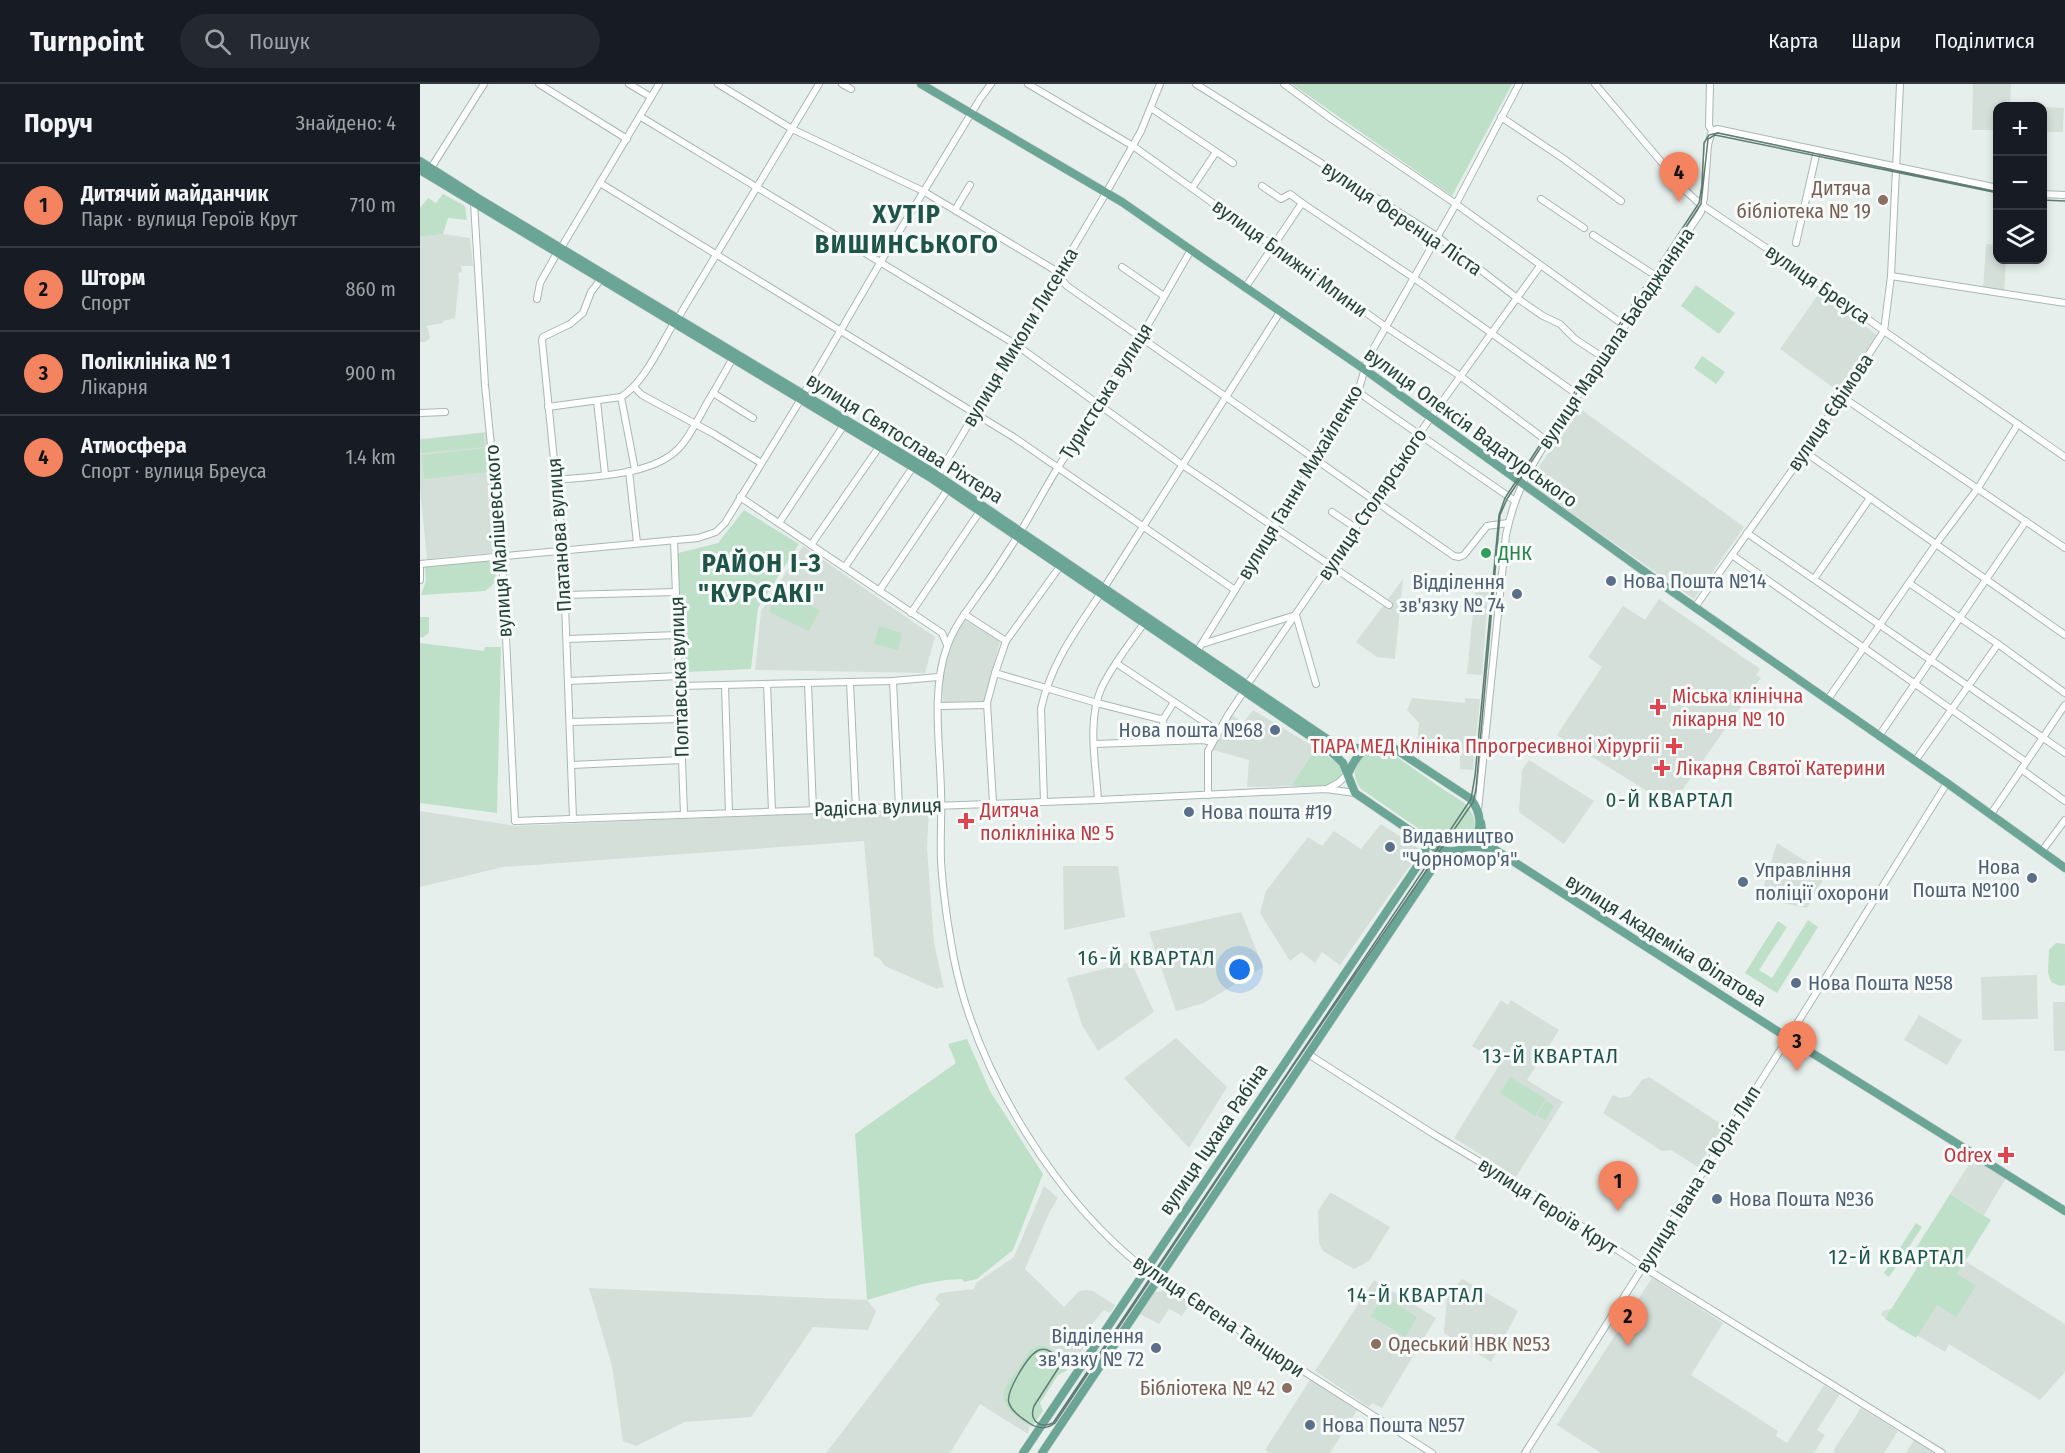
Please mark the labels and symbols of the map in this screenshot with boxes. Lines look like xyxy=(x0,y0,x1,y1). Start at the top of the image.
pin: 4 xyxy=(1660,152,1698,202)
street label: вулиця Ференца Ліста xyxy=(1317,155,1487,281)
place label: Дитяча бібліотека № 19 xyxy=(1737,176,1871,223)
marker: Дитяча бібліотека № 19 xyxy=(1876,193,1890,207)
street label: вулиця Ближні Млини xyxy=(1208,194,1372,322)
district label: ХУТІР ВИШИНСЬКОГО xyxy=(815,199,999,260)
street label: вулиця Маршала Бабаджаняна xyxy=(1533,223,1699,453)
street label: вулиця Бреуса xyxy=(1761,239,1875,329)
street label: вулиця Миколи Лисенка xyxy=(957,243,1083,431)
street label: Туристська вулиця xyxy=(1054,318,1158,464)
street label: вулиця Олексія Вадатурського xyxy=(1360,342,1582,512)
street label: вулиця Єфімова xyxy=(1782,349,1878,475)
street label: вулиця Святослава Ріхтера xyxy=(802,367,1008,509)
street label: вулиця Ганни Михайленко xyxy=(1232,380,1368,584)
street label: вулиця Столярського xyxy=(1312,424,1432,584)
street label: вулиця Малішевського xyxy=(479,444,517,638)
street label: Платанова вулиця xyxy=(542,457,576,613)
place label: ДНК xyxy=(1497,541,1532,565)
marker: ДНК xyxy=(1479,546,1493,560)
district label: РАЙОН І-3 "КУРСАКІ" xyxy=(698,548,826,609)
place label: Нова Пошта №14 xyxy=(1623,569,1767,593)
place label: Відділення зв'язку № 74 xyxy=(1399,570,1505,617)
marker: Нова Пошта №14 xyxy=(1604,574,1618,588)
marker: Відділення зв'язку № 74 xyxy=(1510,587,1524,601)
street label: Полтавська вулиця xyxy=(664,596,694,758)
place label: Міська клінічна лікарня № 10 xyxy=(1672,684,1803,731)
marker: Міська клінічна лікарня № 10 xyxy=(1649,698,1667,716)
place label: Нова пошта №68 xyxy=(1119,718,1263,742)
marker: Нова пошта №68 xyxy=(1268,723,1282,737)
place label: ТІАРА МЕД Клініка Ппрогресивноі Хірургіі xyxy=(1311,734,1660,758)
marker: ТІАРА МЕД Клініка Ппрогресивноі Хірургіі xyxy=(1665,737,1683,755)
place label: Лікарня Святої Катерини xyxy=(1676,756,1886,780)
marker: Лікарня Святої Катерини xyxy=(1653,759,1671,777)
district label: 0-Й КВАРТАЛ xyxy=(1605,787,1735,813)
street label: Радісна вулиця xyxy=(814,793,942,821)
place label: Дитяча поліклініка № 5 xyxy=(979,798,1114,845)
place label: Нова пошта #19 xyxy=(1201,800,1332,824)
marker: Нова пошта #19 xyxy=(1182,805,1196,819)
marker: Дитяча поліклініка № 5 xyxy=(957,812,975,830)
place label: Видавництво "Чорномор'я" xyxy=(1402,824,1518,871)
marker: Видавництво "Чорномор'я" xyxy=(1383,840,1397,854)
place label: Нова Пошта №100 xyxy=(1912,855,2020,902)
place label: Управління поліції охорони xyxy=(1754,858,1889,905)
street label: вулиця Академіка Філатова xyxy=(1561,868,1771,1012)
marker: Нова Пошта №100 xyxy=(2025,871,2039,885)
marker: Управління поліції охорони xyxy=(1736,875,1750,889)
district label: 16-Й КВАРТАЛ xyxy=(1078,945,1216,971)
your location xyxy=(1225,955,1254,984)
place label: Нова Пошта №58 xyxy=(1808,971,1953,995)
marker: Нова Пошта №58 xyxy=(1789,976,1803,990)
pin: 3 xyxy=(1778,1022,1816,1071)
district label: 13-Й КВАРТАЛ xyxy=(1482,1043,1620,1069)
street label: вулиця Іцхака Рабіна xyxy=(1153,1059,1273,1219)
street label: вулиця Івана та Юрія Лип xyxy=(1630,1081,1766,1277)
place label: Odrex xyxy=(1944,1143,1992,1167)
marker: Odrex xyxy=(1997,1146,2015,1164)
street label: вулиця Героїв Крут xyxy=(1474,1152,1623,1260)
pin: 1 xyxy=(1598,1162,1638,1211)
place label: Нова Пошта №36 xyxy=(1729,1187,1874,1211)
marker: Нова Пошта №36 xyxy=(1710,1192,1724,1206)
district label: 12-Й КВАРТАЛ xyxy=(1828,1244,1966,1270)
street label: вулиця Євгена Танцюри xyxy=(1129,1250,1309,1382)
district label: 14-Й КВАРТАЛ xyxy=(1347,1282,1485,1308)
pin: 2 xyxy=(1608,1296,1648,1346)
place label: Відділення зв'язку № 72 xyxy=(1038,1324,1144,1371)
place label: Одеський НВК №53 xyxy=(1388,1332,1550,1356)
marker: Одеський НВК №53 xyxy=(1369,1337,1383,1351)
marker: Відділення зв'язку № 72 xyxy=(1149,1341,1163,1355)
place label: Бібліотека № 42 xyxy=(1140,1376,1275,1400)
marker: Бібліотека № 42 xyxy=(1280,1381,1294,1395)
place label: Нова Пошта №57 xyxy=(1322,1413,1465,1437)
marker: Нова Пошта №57 xyxy=(1303,1418,1317,1432)

